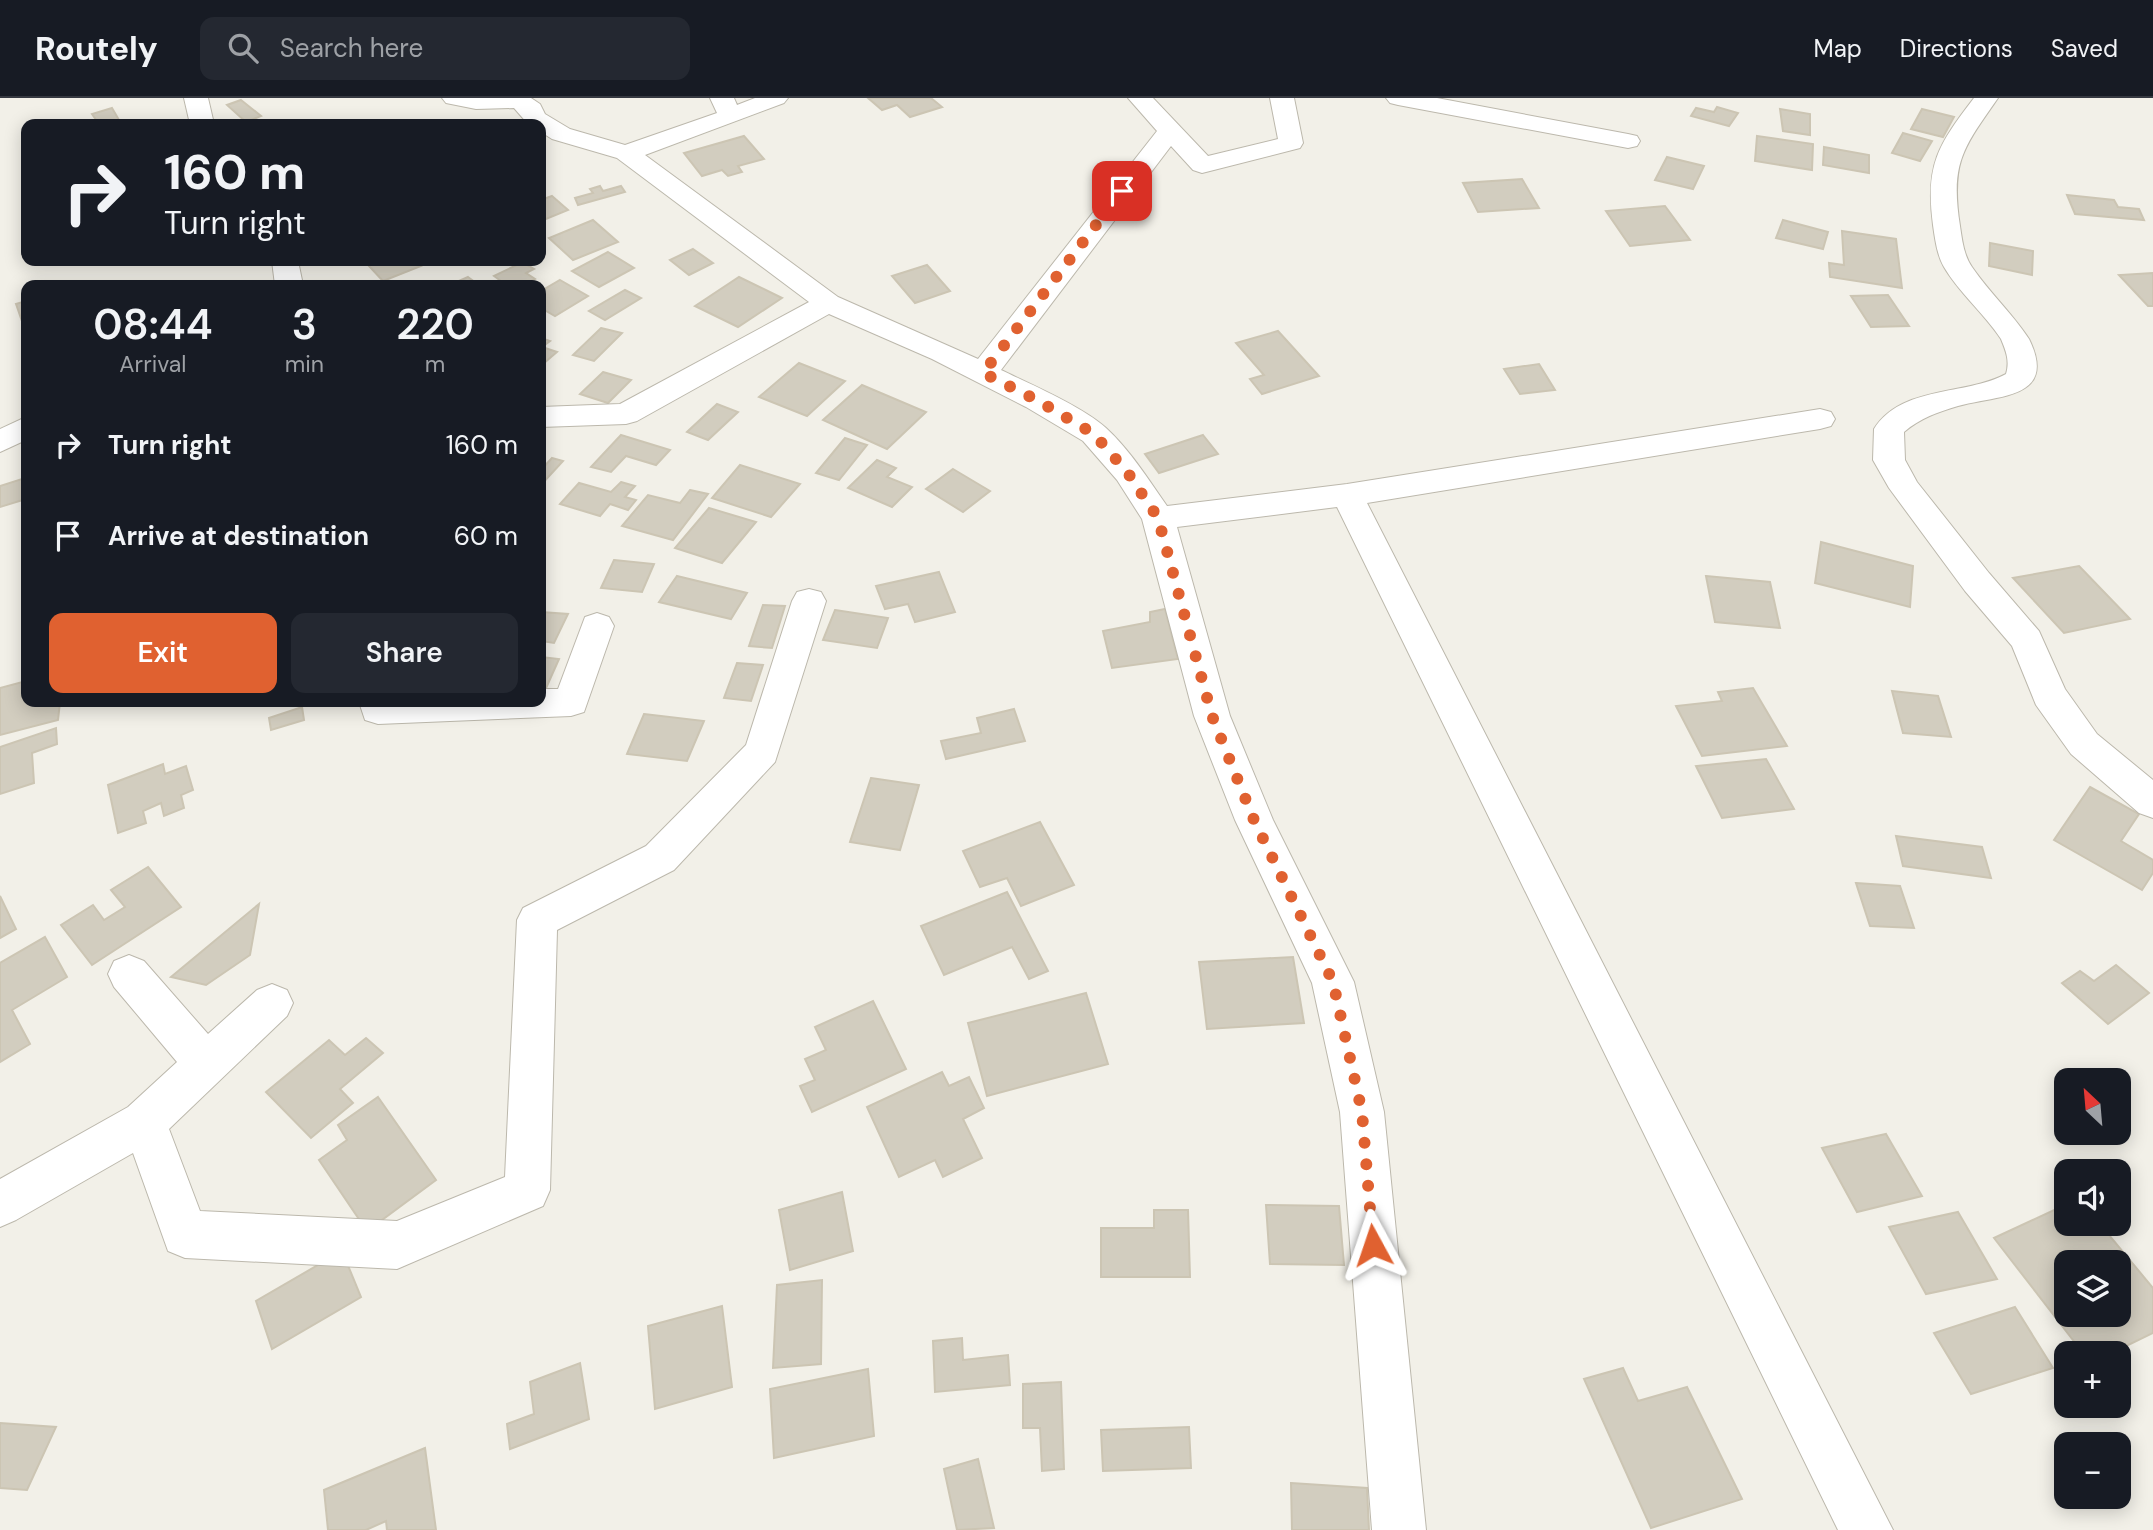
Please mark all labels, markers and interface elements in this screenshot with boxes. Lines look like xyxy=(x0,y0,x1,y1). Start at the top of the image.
search box xyxy=(200,17,690,80)
text: Routely xyxy=(35,27,158,70)
icon: search xyxy=(224,29,262,67)
text: Search here xyxy=(280,31,423,65)
text: Map xyxy=(1814,33,1862,64)
text: Directions xyxy=(1900,33,2013,64)
text: Saved xyxy=(2051,33,2118,64)
text: 160 m xyxy=(164,140,305,204)
icon: right xyxy=(49,147,140,238)
pin xyxy=(1092,161,1152,221)
icon: arrive xyxy=(1103,172,1141,210)
text: Turn right xyxy=(164,202,306,244)
text: 08:44 xyxy=(93,297,212,352)
text: 3 xyxy=(292,297,317,352)
text: 220 xyxy=(396,297,474,352)
text: Arrival xyxy=(119,349,186,379)
text: min xyxy=(285,349,324,379)
text: m xyxy=(425,349,445,379)
icon: right xyxy=(49,426,87,464)
text: Turn right xyxy=(108,428,232,462)
text: 160 m xyxy=(446,428,518,462)
icon: arrive xyxy=(49,517,87,555)
text: Arrive at destination xyxy=(108,519,369,553)
text: 60 m xyxy=(454,519,518,553)
button: Exit xyxy=(49,613,277,693)
button: Share xyxy=(291,613,518,693)
north arrow xyxy=(2054,1068,2132,1144)
map controls xyxy=(2054,1068,2131,1509)
button: sound xyxy=(2054,1159,2131,1236)
position arrow xyxy=(1336,1208,1410,1282)
button: layers xyxy=(2054,1250,2131,1327)
button: + xyxy=(2054,1341,2131,1418)
button: − xyxy=(2054,1432,2131,1509)

